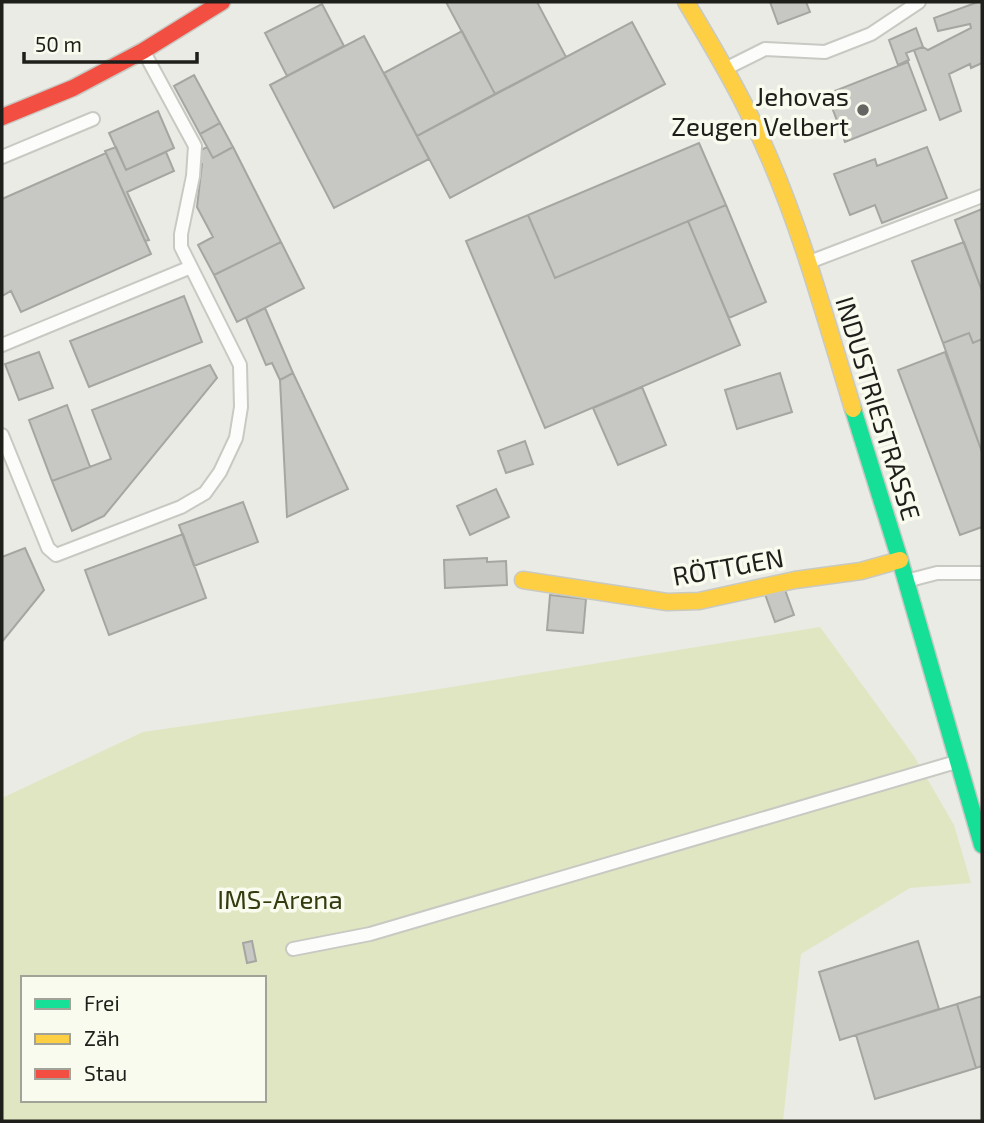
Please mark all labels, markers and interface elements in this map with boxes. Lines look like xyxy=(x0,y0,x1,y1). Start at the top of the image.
scale bar xyxy=(24,21,198,65)
text: 50 m xyxy=(35,31,82,56)
place label: Jehovas Zeugen Velbert xyxy=(671,80,849,141)
marker: Jehovas Zeugen Velbert xyxy=(855,102,871,118)
street label: INDUSTRIESTRASSE xyxy=(830,292,928,524)
street label: RÖTTGEN xyxy=(670,541,786,591)
park label: IMS-Arena xyxy=(217,883,343,914)
legend xyxy=(21,976,266,1102)
text: Frei xyxy=(84,990,120,1015)
text: Zäh xyxy=(84,1025,120,1050)
text: Stau xyxy=(84,1060,127,1085)

